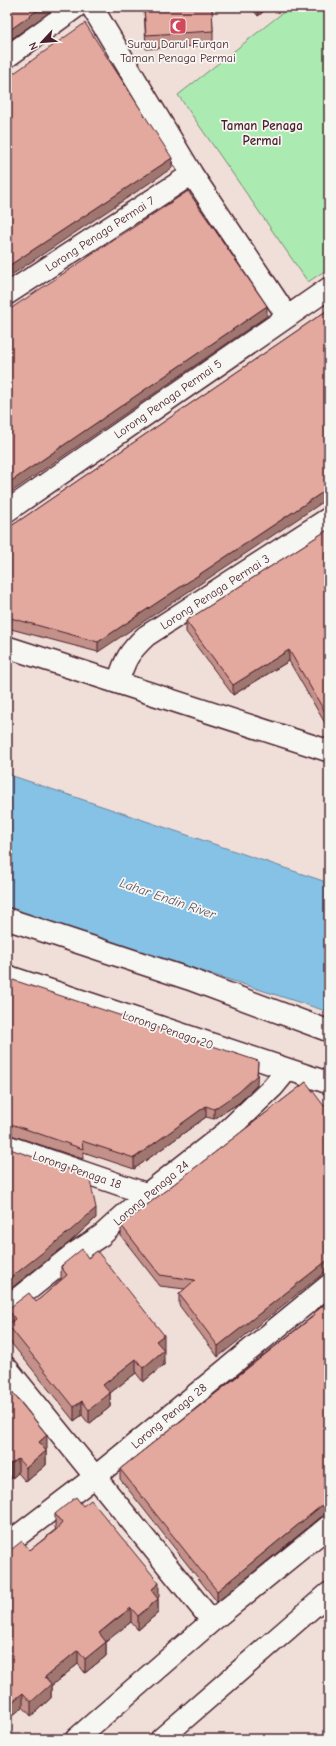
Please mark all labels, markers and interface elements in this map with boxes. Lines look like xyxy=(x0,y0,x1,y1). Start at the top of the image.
mosque icon: Surau Darul Furqan Taman Penaga Permai xyxy=(168,16,188,36)
north arrow xyxy=(22,22,62,62)
place label: Surau Darul Furqan Taman Penaga Permai xyxy=(120,37,236,65)
text: N xyxy=(26,40,41,52)
district label: Taman Penaga Permai xyxy=(221,118,303,148)
street label: Lorong Penaga Permai 7 xyxy=(43,193,157,275)
street label: Lorong Penaga Permai 5 xyxy=(112,357,224,441)
street label: Lorong Penaga Permai 3 xyxy=(158,551,272,633)
water label: Lahar Endin River xyxy=(118,875,219,922)
street label: Lorong Penaga 20 xyxy=(121,1008,215,1052)
street label: Lorong Penaga 18 xyxy=(31,1148,123,1192)
street label: Lorong Penaga 24 xyxy=(111,1157,192,1228)
street label: Lorong Penaga 28 xyxy=(128,1380,210,1452)

